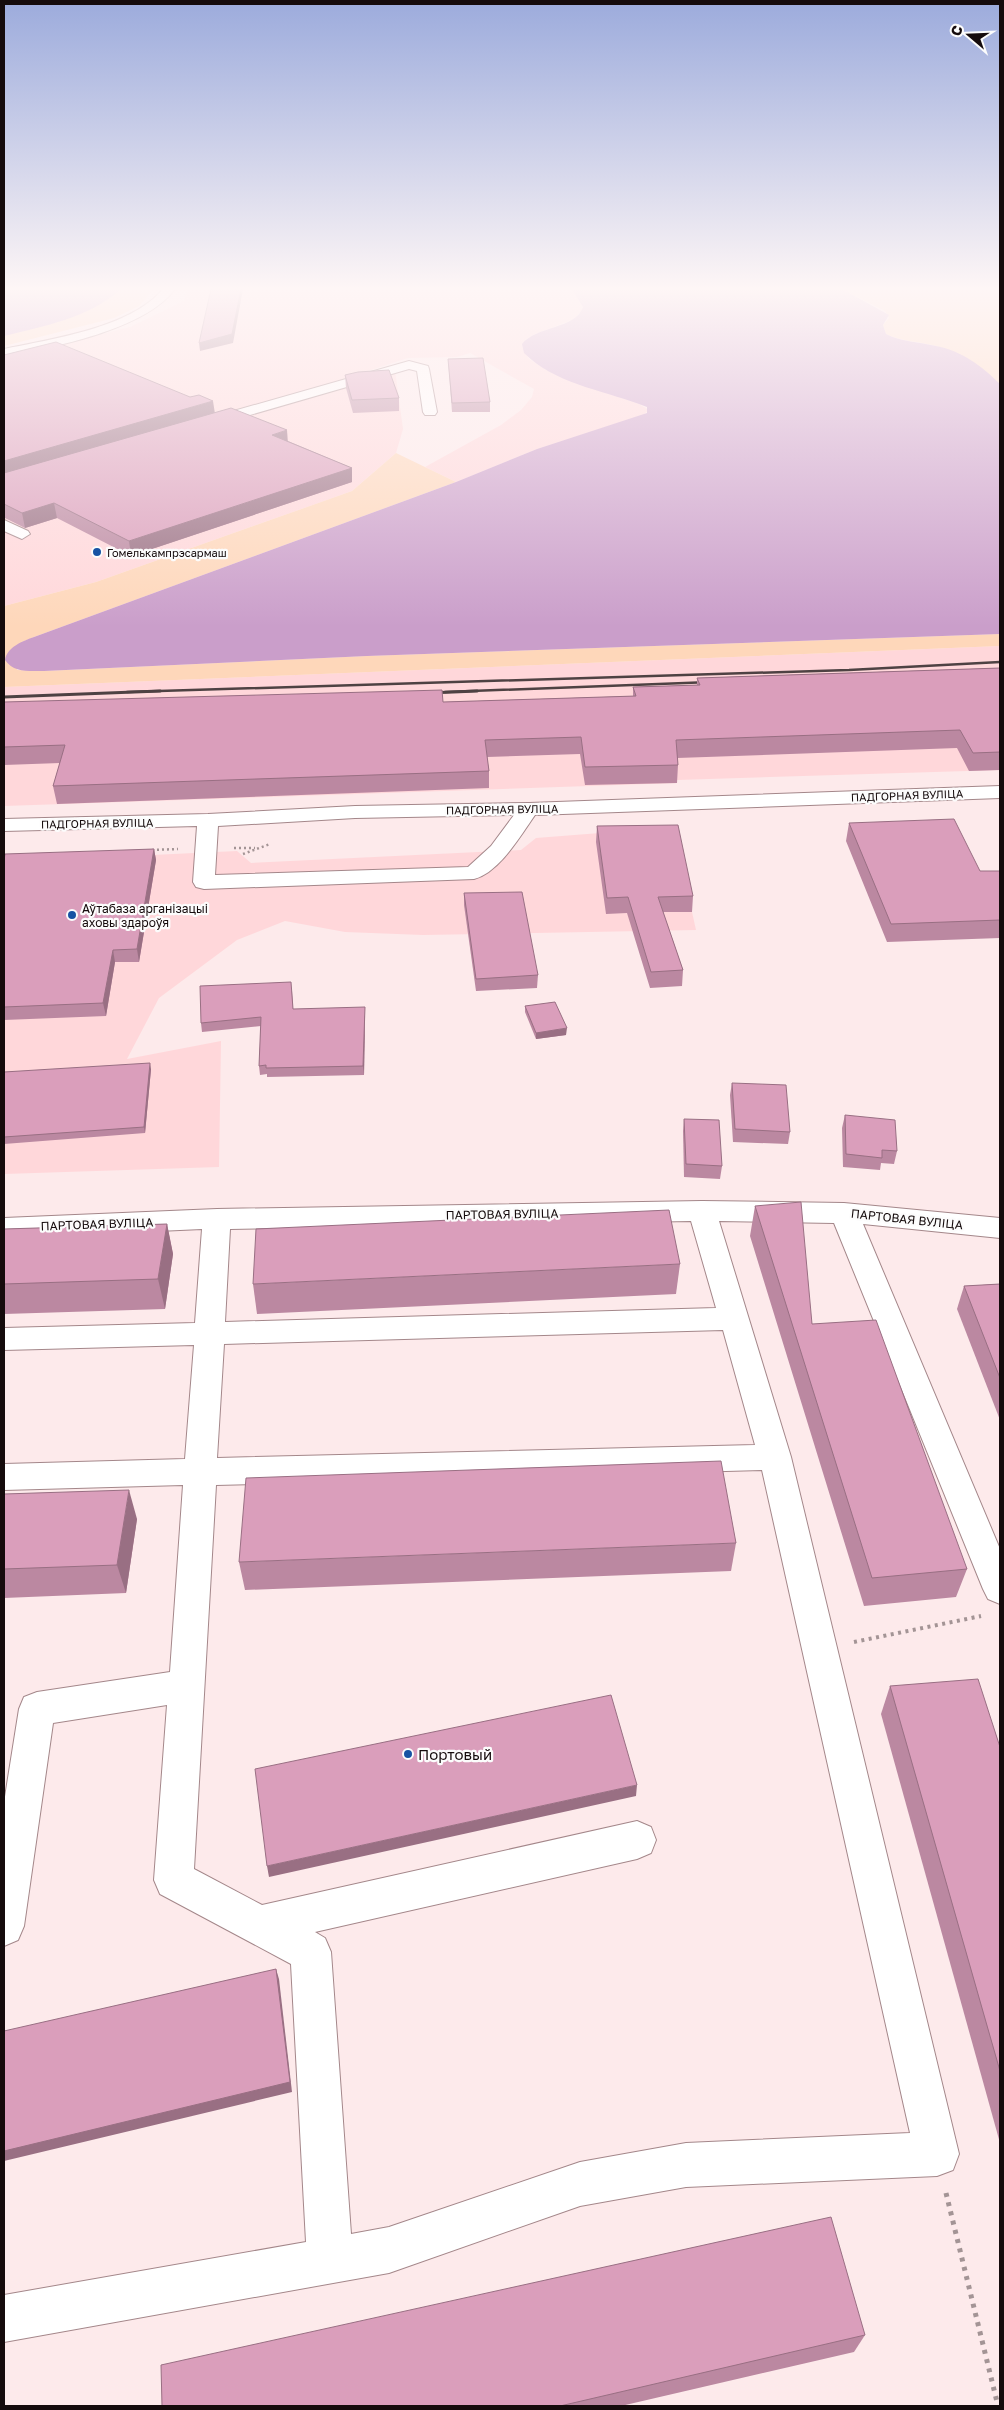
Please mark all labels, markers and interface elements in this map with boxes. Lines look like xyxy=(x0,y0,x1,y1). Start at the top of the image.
north arrow xyxy=(944,10,994,60)
text: С xyxy=(947,23,966,38)
marker: Гомелькампрэсармаш xyxy=(91,546,103,558)
place label: Гомелькампрэсармаш xyxy=(107,546,227,559)
street label: ПАДГОРНАЯ ВУЛІЦА xyxy=(851,787,964,803)
street label: ПАДГОРНАЯ ВУЛІЦА xyxy=(446,802,559,816)
street label: ПАДГОРНАЯ ВУЛІЦА xyxy=(41,816,154,830)
place label: Аўтабаза арганізацыі аховы здароўя xyxy=(82,901,208,930)
marker: Аўтабаза арганізацыі аховы здароўя xyxy=(66,909,78,921)
street label: ПАРТОВАЯ ВУЛІЦА xyxy=(446,1206,558,1222)
street label: ПАРТОВАЯ ВУЛІЦА xyxy=(850,1206,964,1232)
street label: ПАРТОВАЯ ВУЛІЦА xyxy=(40,1215,154,1233)
place label: Портовый xyxy=(418,1745,492,1763)
marker: Портовый xyxy=(402,1748,414,1760)

